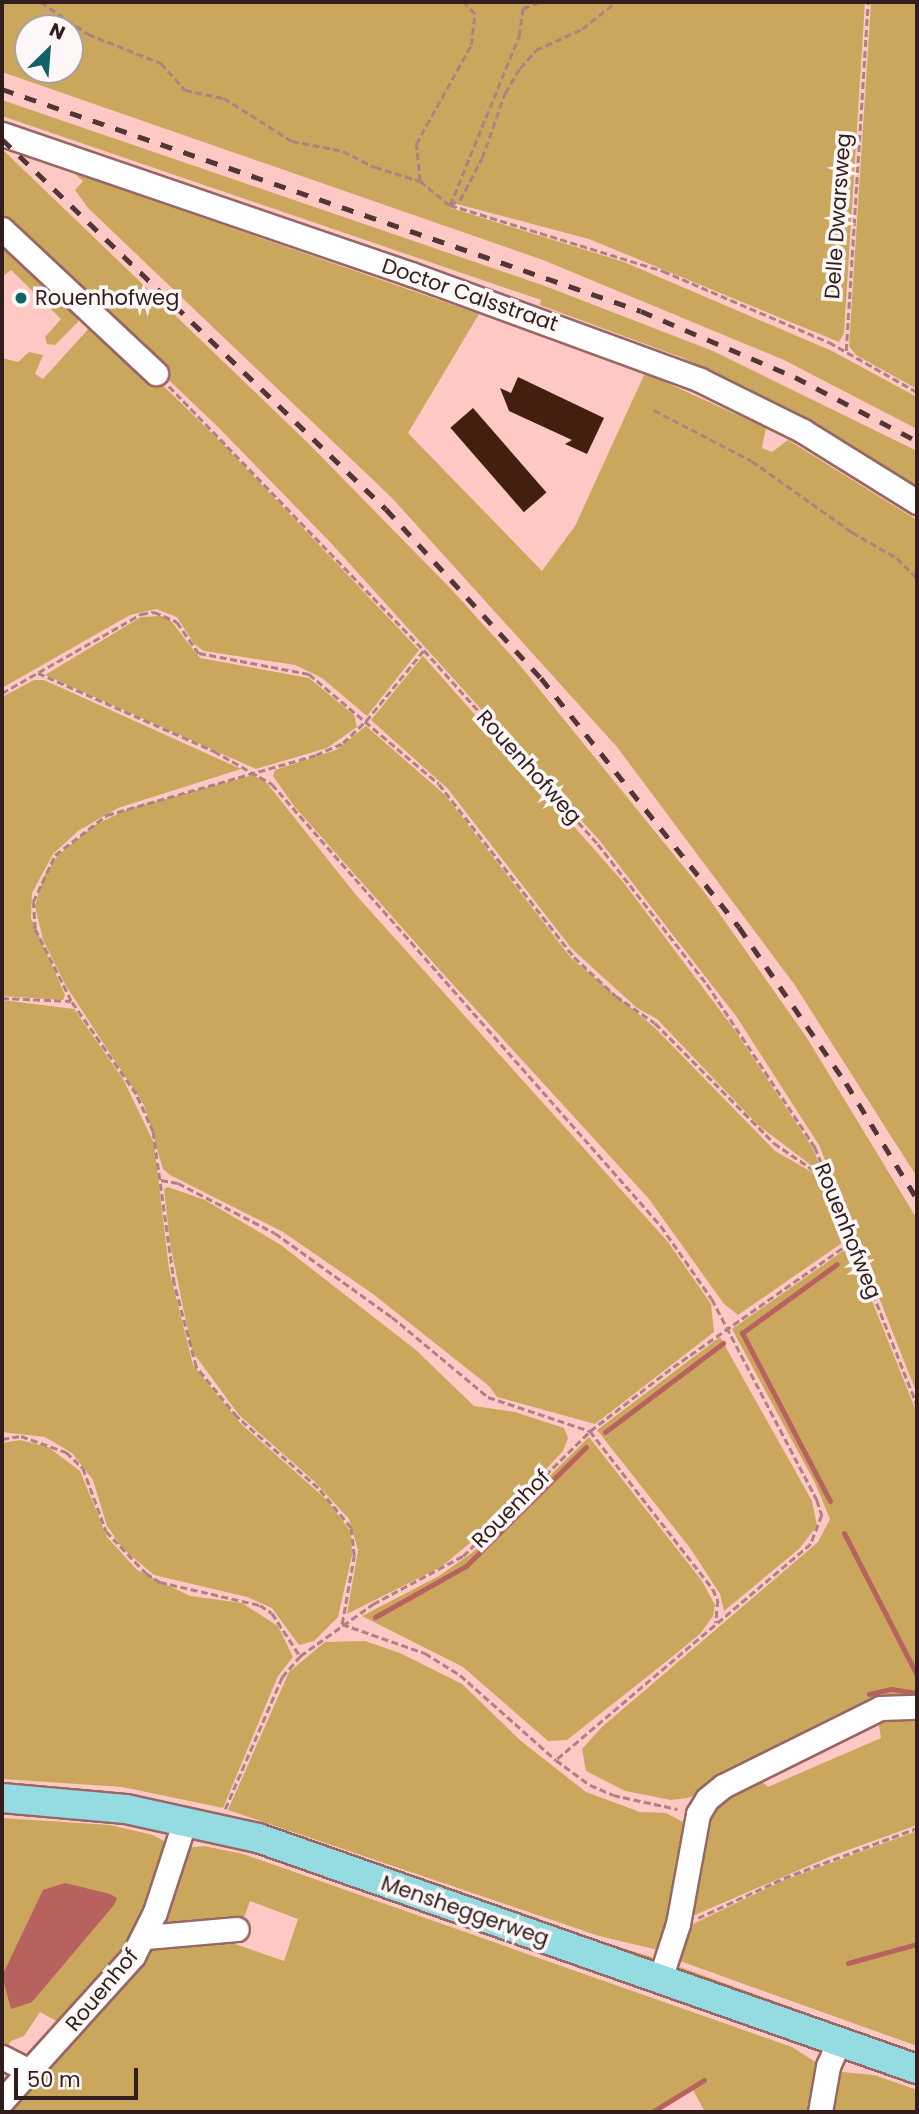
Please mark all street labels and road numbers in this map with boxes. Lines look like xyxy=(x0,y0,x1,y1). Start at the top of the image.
street label: Delle Dwarsweg xyxy=(820,132,856,300)
street label: Doctor Calsstraat xyxy=(379,253,561,337)
street label: Rouenhofweg xyxy=(471,705,587,829)
street label: Rouenhofweg xyxy=(809,1159,887,1303)
street label: Rouenhof xyxy=(467,1465,555,1553)
street label: Mensheggerweg xyxy=(378,1870,552,1952)
street label: Rouenhof xyxy=(60,1944,144,2036)

